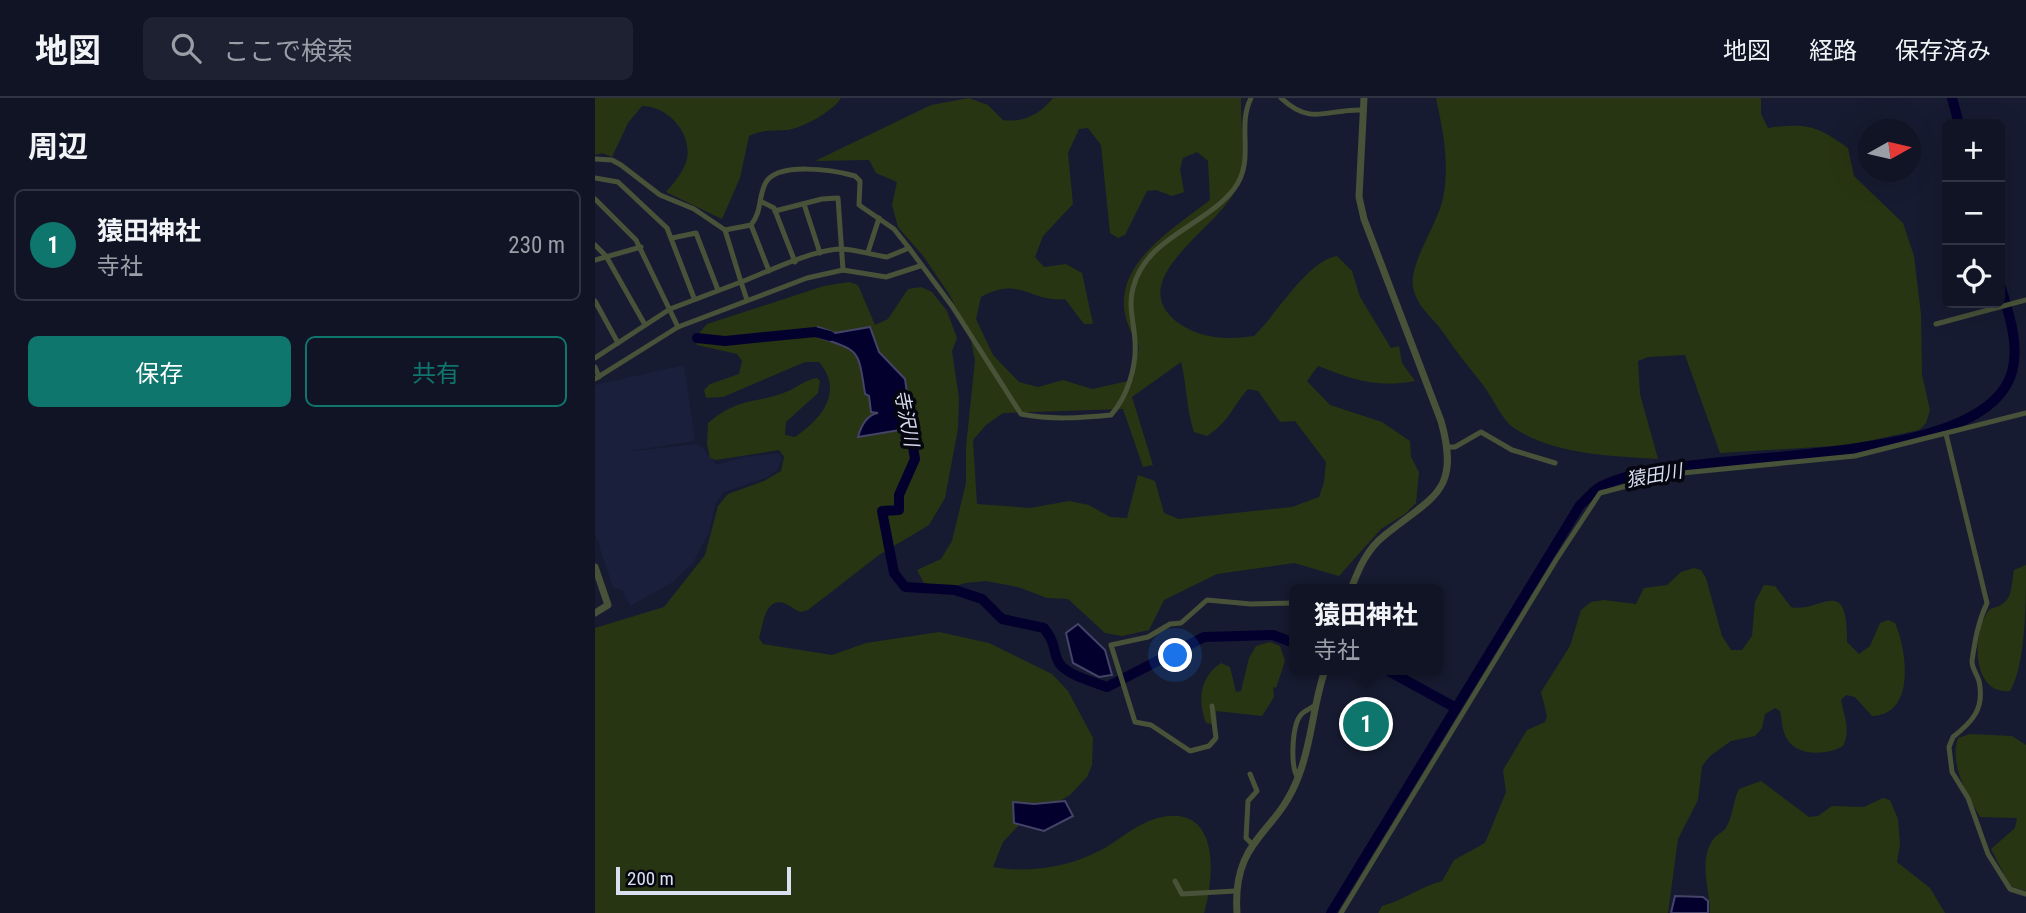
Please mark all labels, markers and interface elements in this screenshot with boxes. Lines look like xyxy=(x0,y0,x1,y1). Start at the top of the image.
search box xyxy=(143,17,633,80)
icon: search xyxy=(167,29,205,67)
text: 地図 xyxy=(35,31,101,70)
text: ここで検索 xyxy=(223,36,353,66)
text: 地図 xyxy=(1723,37,1771,65)
text: 経路 xyxy=(1809,37,1857,65)
text: 保存済み xyxy=(1895,37,1991,65)
north arrow xyxy=(1858,119,1921,182)
map controls xyxy=(1942,119,2005,308)
button: + xyxy=(1942,119,2005,182)
text: 周辺 xyxy=(28,129,88,164)
button: − xyxy=(1942,182,2005,245)
text: 猿田神社 xyxy=(97,216,201,246)
text: 1 xyxy=(47,232,59,259)
text: 230 m xyxy=(508,232,565,259)
button: locate xyxy=(1942,245,2005,308)
text: 寺社 xyxy=(97,253,143,280)
button: 保存 xyxy=(28,336,291,407)
button: 共有 xyxy=(305,336,567,407)
water label: 寺沢川 xyxy=(890,388,924,450)
water label: 猿田川 xyxy=(1624,459,1686,492)
popup xyxy=(1289,584,1443,675)
text: 猿田神社 xyxy=(1314,600,1418,630)
text: 寺社 xyxy=(1314,637,1360,664)
your location xyxy=(1158,638,1192,672)
pin: 1 xyxy=(1343,698,1389,750)
scale bar xyxy=(616,864,791,896)
text: 200 m xyxy=(627,867,674,890)

